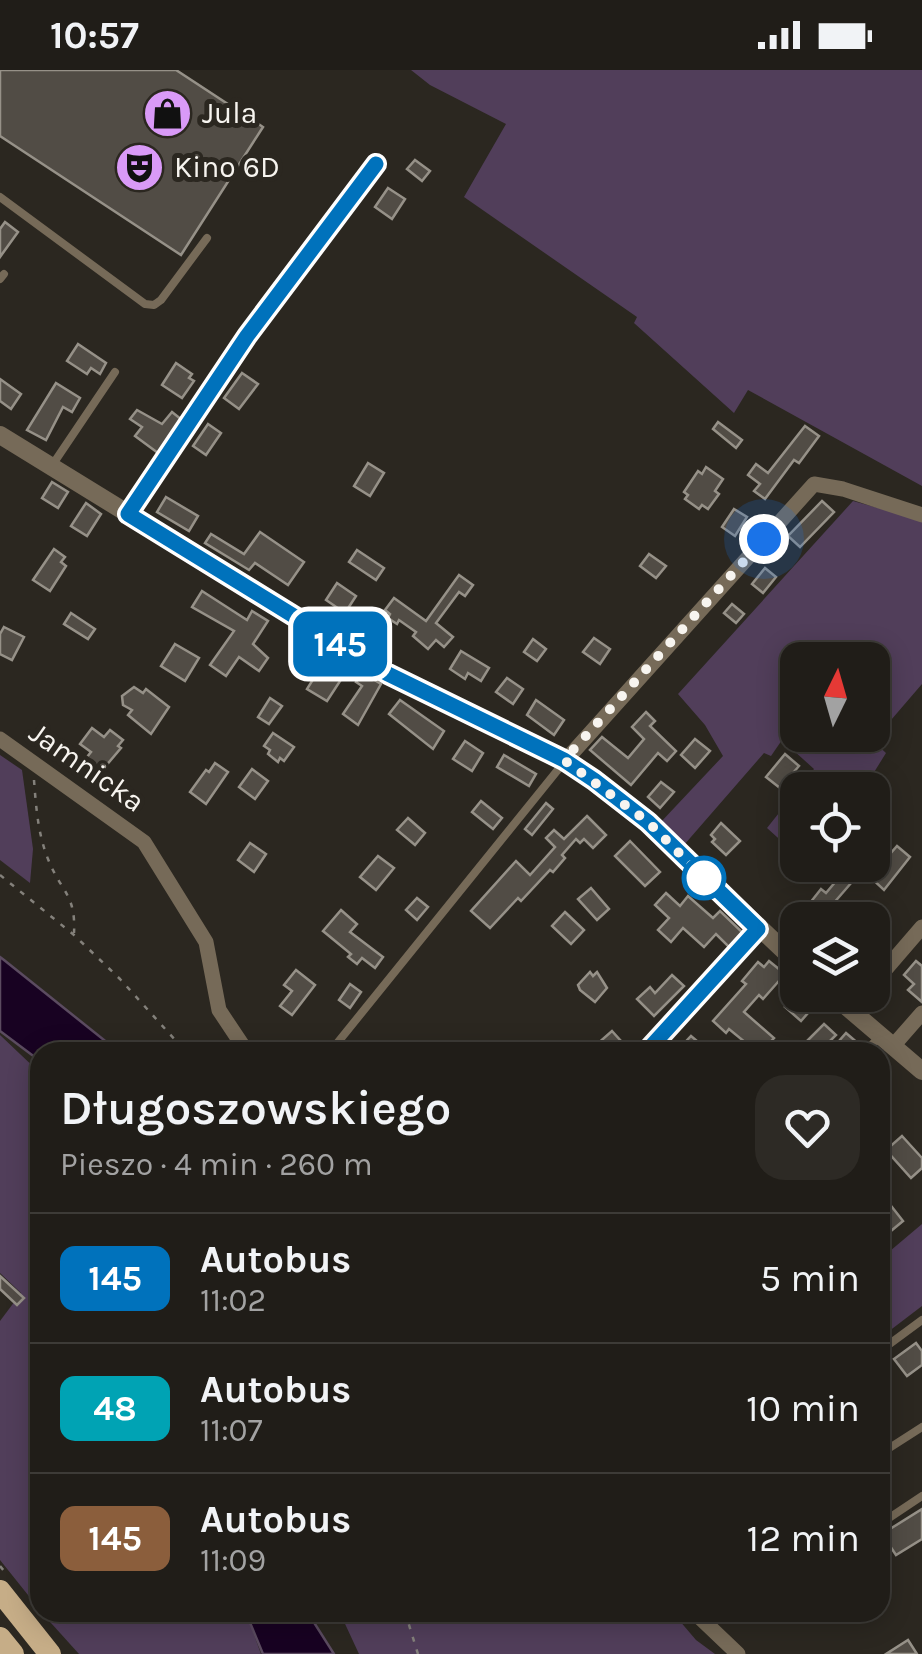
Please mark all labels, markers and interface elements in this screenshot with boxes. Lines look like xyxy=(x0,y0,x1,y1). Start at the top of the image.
text: 10:57 xyxy=(50,13,139,58)
shop icon: Jula xyxy=(141,87,193,139)
place label: Jula xyxy=(202,95,257,131)
theatre icon: Kino 6D xyxy=(113,141,165,193)
place label: Kino 6D xyxy=(174,149,280,185)
your location xyxy=(739,514,789,564)
line badge: 145 xyxy=(282,612,398,676)
text: 145 xyxy=(313,624,367,665)
north arrow xyxy=(780,642,890,752)
map controls xyxy=(780,642,890,1012)
street label: Jamnicka xyxy=(22,714,152,820)
button: locate xyxy=(780,772,890,882)
unlabelled marker xyxy=(683,857,725,899)
button: layers xyxy=(780,902,890,1012)
button: heart xyxy=(755,1075,860,1180)
text: Długoszowskiego xyxy=(60,1080,451,1136)
text: Pieszo · 4 min · 260 m xyxy=(60,1146,373,1183)
text: Autobus xyxy=(200,1237,351,1282)
text: 5 min xyxy=(760,1256,860,1301)
text: 145 xyxy=(88,1258,142,1299)
text: 11:02 xyxy=(200,1282,266,1319)
text: Autobus xyxy=(200,1367,351,1412)
text: 10 min xyxy=(746,1386,860,1431)
text: 48 xyxy=(93,1388,137,1429)
text: 11:07 xyxy=(200,1412,263,1449)
text: Autobus xyxy=(200,1497,351,1542)
text: 12 min xyxy=(747,1516,860,1561)
text: 145 xyxy=(88,1518,142,1559)
text: 11:09 xyxy=(200,1542,266,1579)

